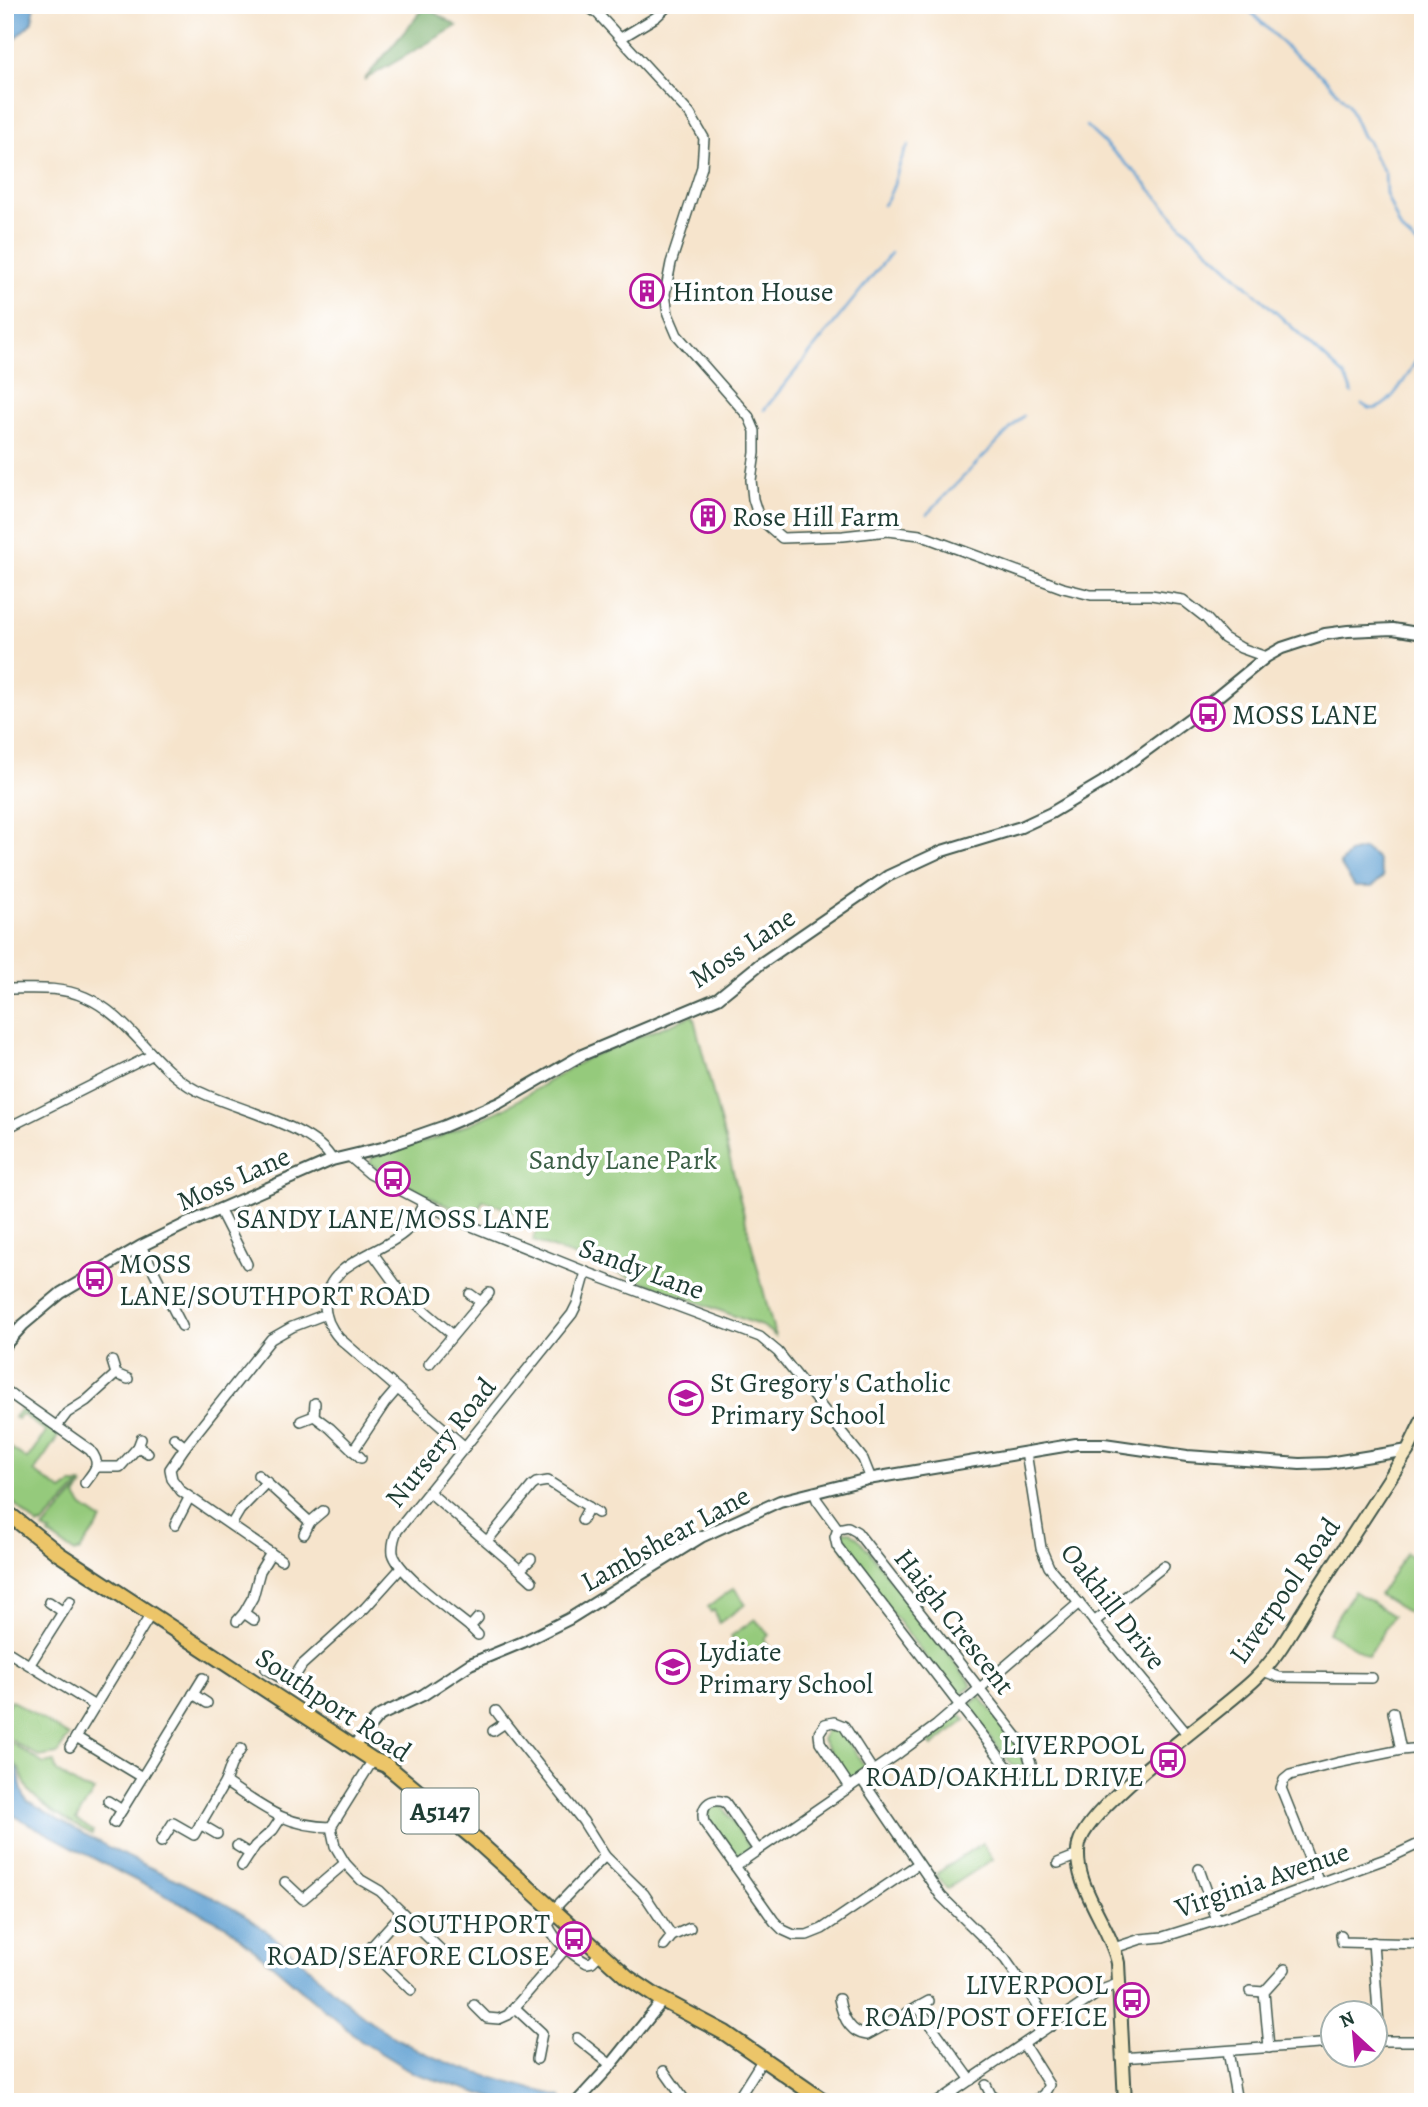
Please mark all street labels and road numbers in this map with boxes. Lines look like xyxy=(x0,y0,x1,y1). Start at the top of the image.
street label: Moss Lane xyxy=(682,898,803,997)
street label: Moss Lane xyxy=(171,1137,296,1221)
street label: Sandy Lane xyxy=(574,1229,710,1309)
street label: Nursery Road xyxy=(377,1369,506,1516)
street label: Lambshear Lane xyxy=(574,1477,757,1601)
street label: Liverpool Road xyxy=(1220,1509,1350,1671)
street label: Oakhill Drive xyxy=(1052,1535,1175,1678)
street label: Haigh Crescent xyxy=(885,1541,1023,1703)
street label: Southport Road xyxy=(248,1639,420,1771)
road number: A5147 xyxy=(402,1788,478,1834)
street label: Virginia Avenue xyxy=(1169,1832,1354,1928)

